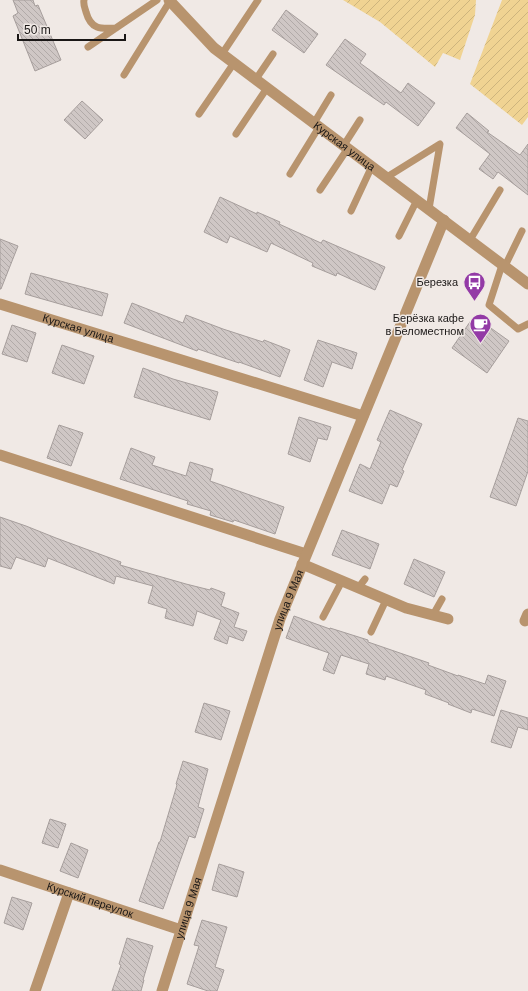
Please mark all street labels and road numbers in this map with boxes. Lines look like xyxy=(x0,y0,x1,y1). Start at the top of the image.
street label: Курская улица xyxy=(311,119,378,174)
street label: Курская улица xyxy=(41,312,116,345)
street label: улица 9 Мая xyxy=(271,568,306,632)
street label: улица 9 Мая xyxy=(173,876,204,940)
street label: Курский переулок xyxy=(45,880,135,920)

